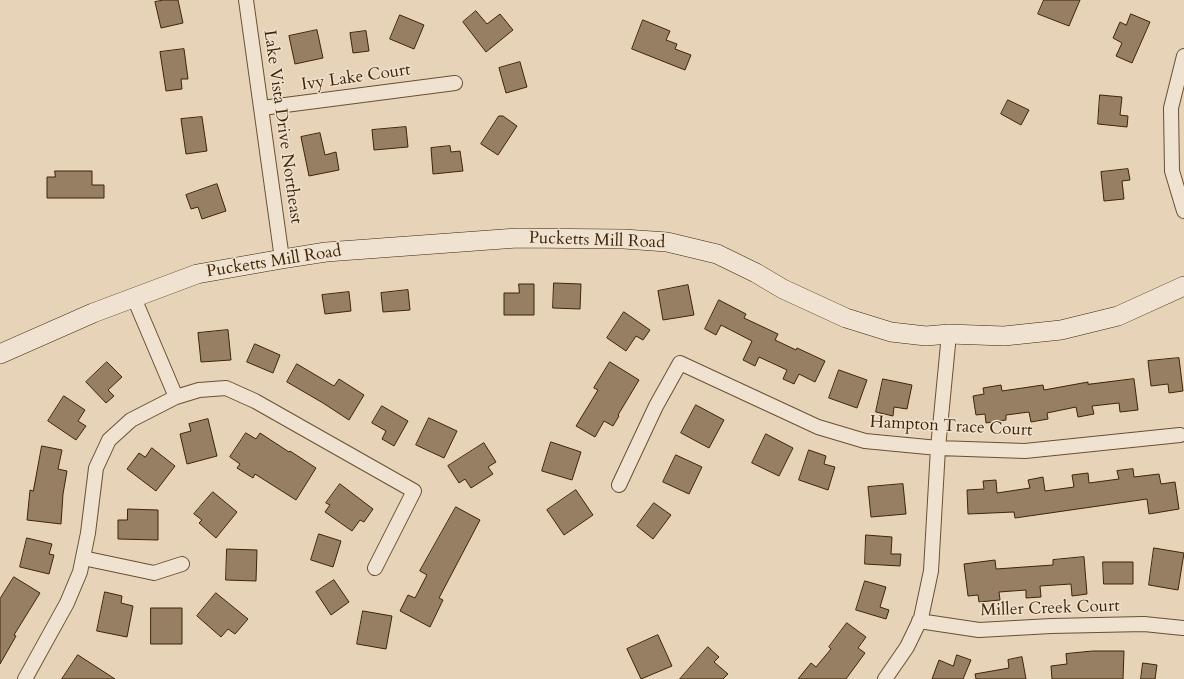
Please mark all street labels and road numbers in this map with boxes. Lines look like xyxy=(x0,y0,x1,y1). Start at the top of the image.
street label: Lake Vista Drive Northeast xyxy=(258,29,306,225)
street label: Ivy Lake Court xyxy=(300,60,412,96)
street label: Pucketts Mill Road xyxy=(529,228,665,254)
street label: Pucketts Mill Road xyxy=(205,241,343,283)
street label: Hampton Trace Court xyxy=(869,413,1033,441)
street label: Miller Creek Court xyxy=(980,596,1120,622)

